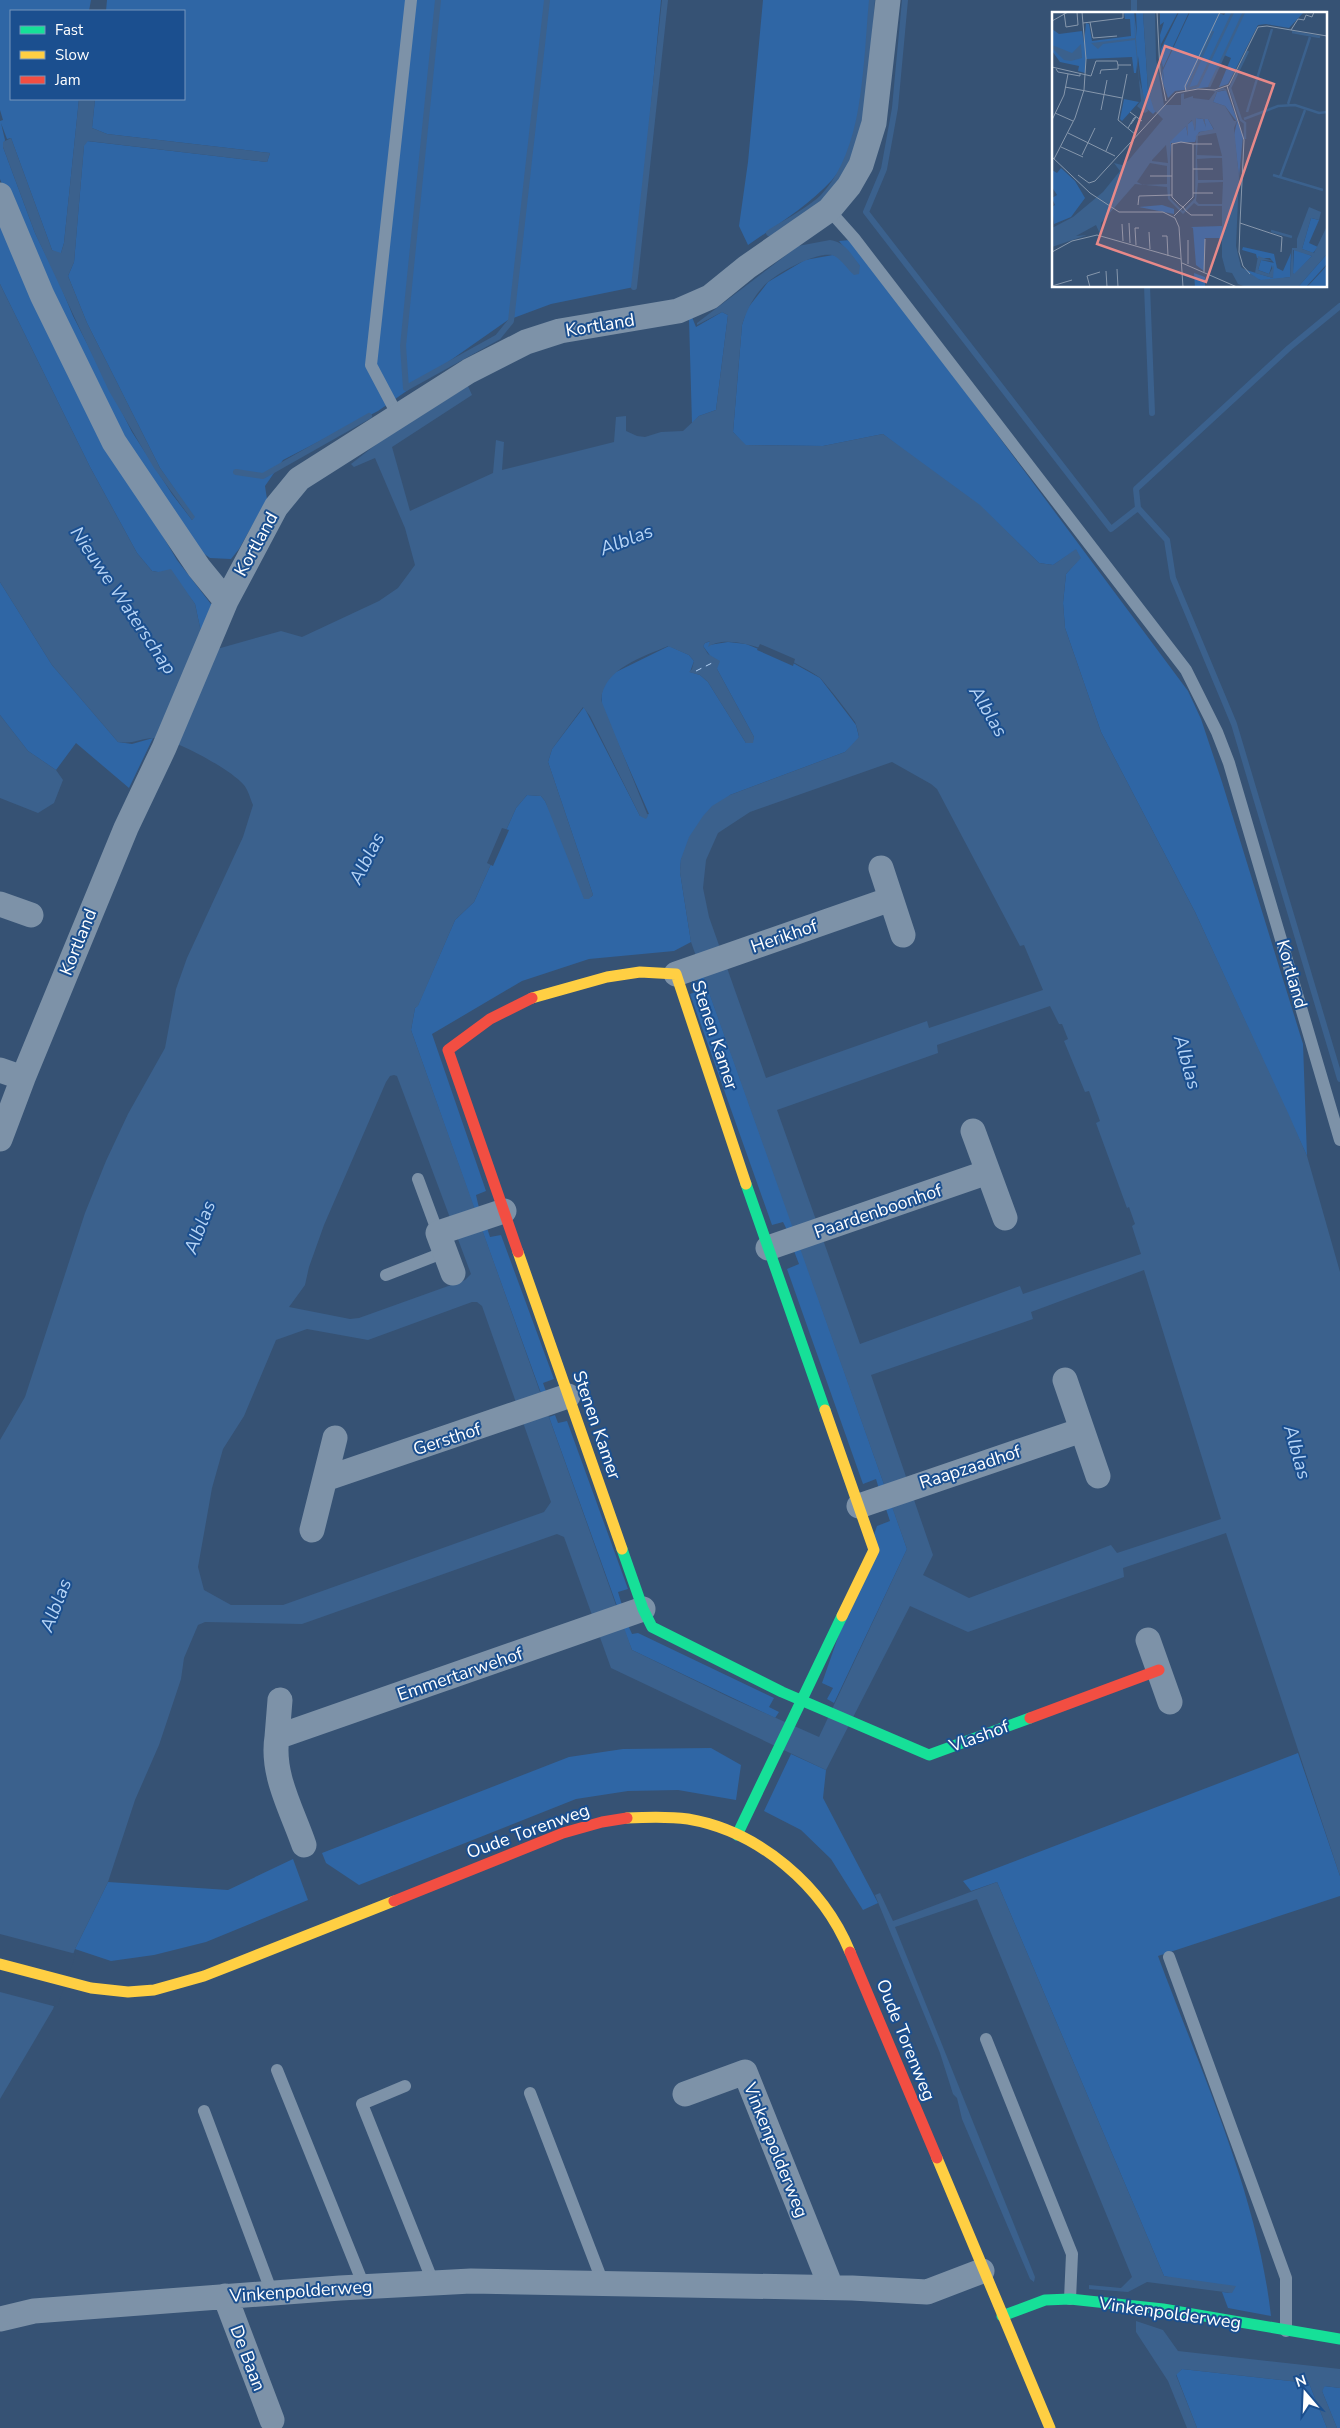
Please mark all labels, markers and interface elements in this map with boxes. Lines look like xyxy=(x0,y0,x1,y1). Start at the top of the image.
legend xyxy=(10,10,185,100)
inset map xyxy=(1052,12,1328,288)
text: Fast xyxy=(55,20,84,40)
text: Slow xyxy=(55,45,90,65)
text: Jam xyxy=(54,70,81,90)
street label: Kortland xyxy=(564,308,636,342)
street label: Kortland xyxy=(229,508,283,580)
water label: Alblas xyxy=(595,518,657,562)
water label: Nieuwe Waterschap xyxy=(64,521,182,680)
water label: Alblas xyxy=(962,680,1014,742)
water label: Alblas xyxy=(342,828,391,890)
street label: Kortland xyxy=(54,905,102,979)
street label: Herikhof xyxy=(747,913,821,959)
street label: Kortland xyxy=(1271,937,1313,1011)
street label: Stenen Kamer xyxy=(686,977,744,1093)
water label: Alblas xyxy=(1167,1031,1207,1092)
street label: Paardenboonhof xyxy=(811,1178,946,1244)
water label: Alblas xyxy=(178,1197,222,1259)
street label: Stenen Kamer xyxy=(567,1367,627,1483)
street label: Gersthof xyxy=(410,1416,485,1461)
water label: Alblas xyxy=(1277,1421,1317,1482)
street label: Raapzaadhof xyxy=(916,1439,1025,1495)
water label: Alblas xyxy=(34,1575,78,1637)
street label: Emmertarwehof xyxy=(394,1641,527,1707)
street label: Vlashof xyxy=(945,1714,1013,1758)
street label: Oude Torenweg xyxy=(463,1798,593,1864)
street label: Oude Torenweg xyxy=(871,1976,941,2104)
street label: Vinkenpolderweg xyxy=(738,2078,814,2221)
street label: Vinkenpolderweg xyxy=(228,2274,373,2308)
street label: Vinkenpolderweg xyxy=(1096,2291,1243,2335)
street label: De Baan xyxy=(224,2321,272,2395)
north arrow xyxy=(1280,2368,1330,2418)
text: N xyxy=(1293,2370,1309,2392)

